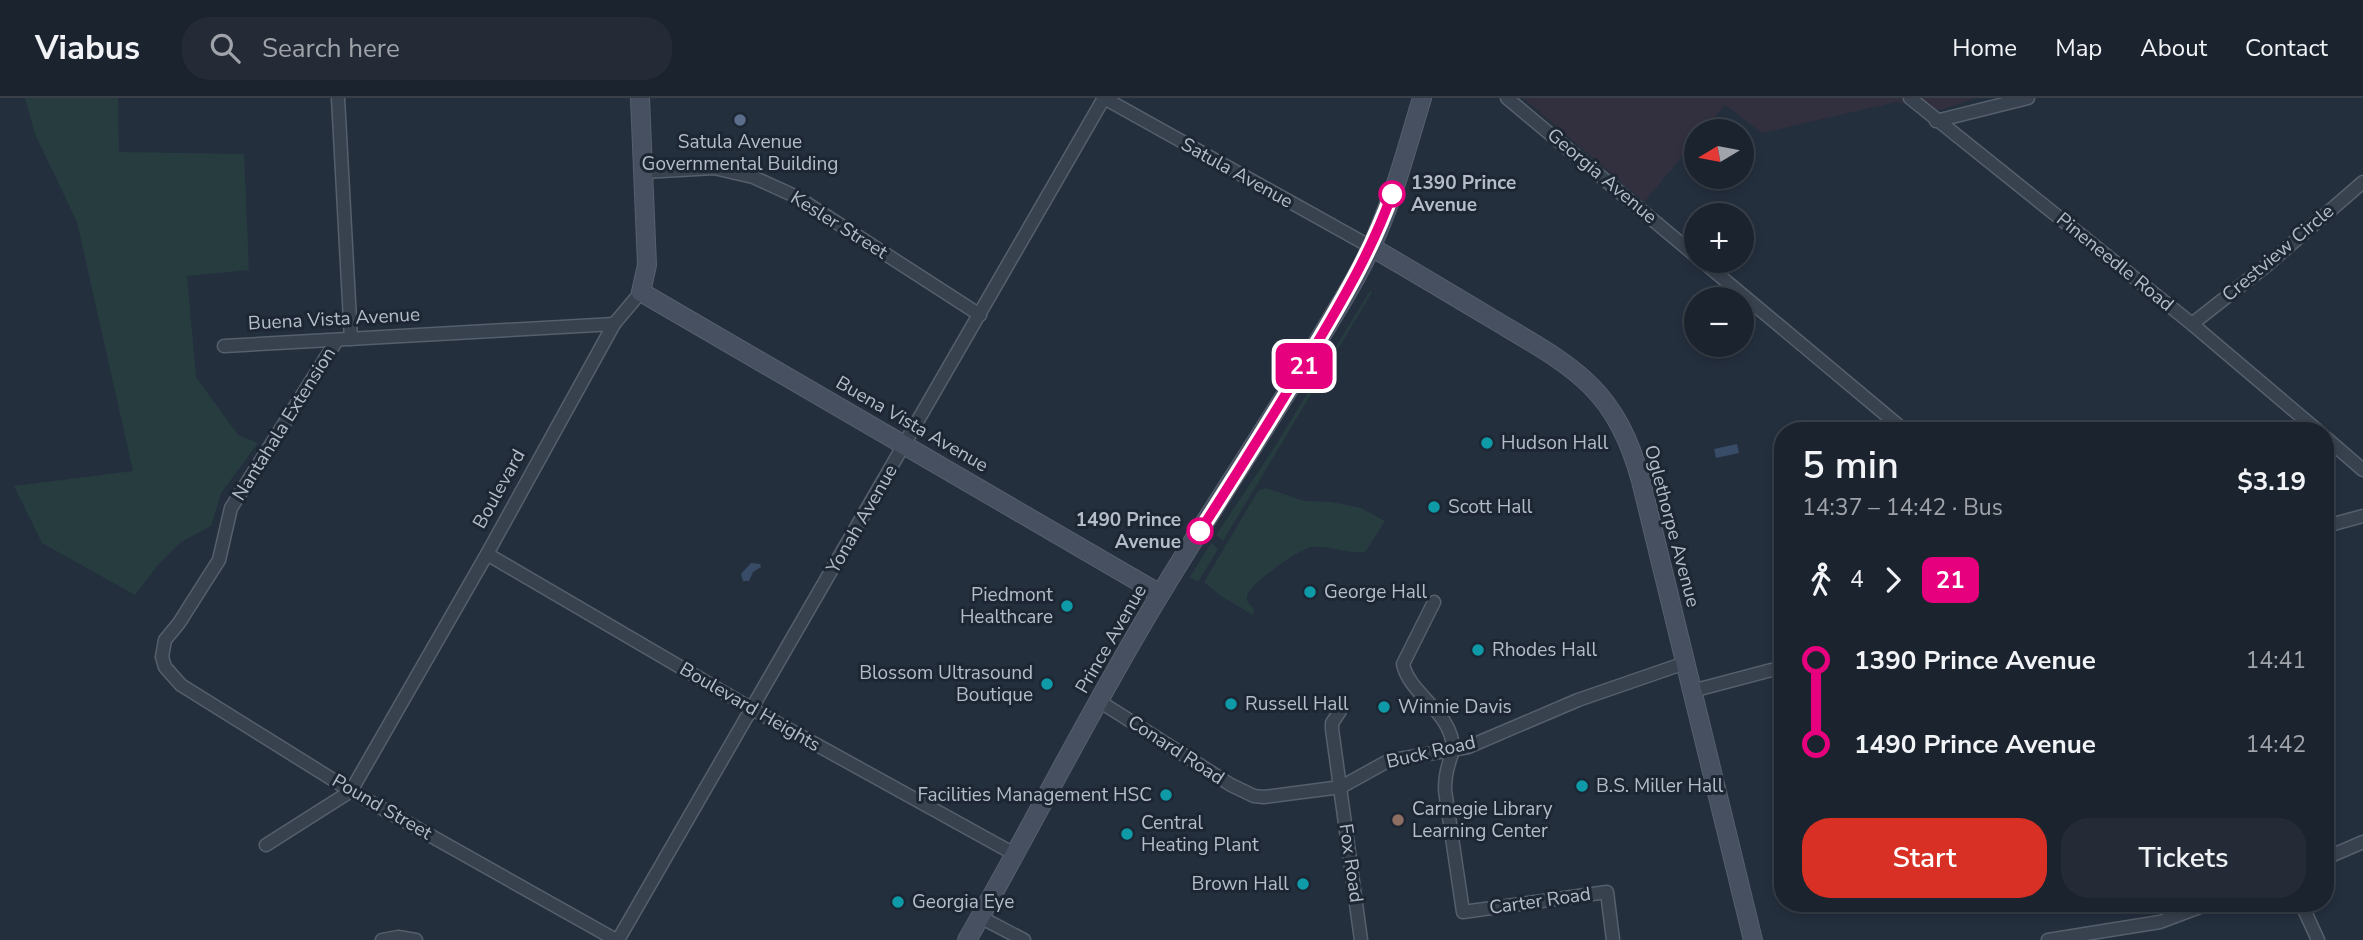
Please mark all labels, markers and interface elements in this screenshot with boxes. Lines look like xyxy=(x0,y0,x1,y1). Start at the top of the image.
search box xyxy=(182,17,672,80)
text: Viabus xyxy=(35,26,140,71)
icon: search xyxy=(206,29,244,67)
text: Search here xyxy=(262,31,400,66)
text: Home xyxy=(1952,32,2017,64)
text: Map xyxy=(2055,32,2102,64)
text: About xyxy=(2140,32,2207,64)
text: Contact xyxy=(2245,32,2328,64)
marker: Satula Avenue Governmental Building xyxy=(732,112,748,128)
north arrow xyxy=(1684,119,1754,189)
map controls xyxy=(1684,119,1754,357)
street label: Georgia Avenue xyxy=(1541,122,1663,230)
place label: Satula Avenue Governmental Building xyxy=(642,129,838,177)
street label: Satula Avenue xyxy=(1176,131,1298,215)
place label: 1390 Prince Avenue xyxy=(1411,170,1516,218)
marker: 1390 Prince Avenue xyxy=(1379,181,1405,207)
street label: Kesler Street xyxy=(785,185,893,265)
street label: Crestview Circle xyxy=(2216,198,2340,308)
button: + xyxy=(1684,203,1754,273)
street label: Pineneedle Road xyxy=(2051,207,2179,317)
button: − xyxy=(1684,287,1754,357)
street label: Buena Vista Avenue xyxy=(247,302,421,336)
street label: Nantahala Extension xyxy=(226,342,342,506)
line badge: 21 xyxy=(1272,343,1336,389)
text: 21 xyxy=(1290,350,1318,382)
street label: Buena Vista Avenue xyxy=(831,370,993,478)
place label: Hudson Hall xyxy=(1501,430,1609,456)
marker: Hudson Hall xyxy=(1479,435,1495,451)
text: 5 min xyxy=(1802,440,1899,491)
street label: Oglethorpe Avenue xyxy=(1638,442,1706,610)
street label: Boulevard xyxy=(467,445,531,533)
street label: Yonah Avenue xyxy=(820,460,904,579)
text: $3.19 xyxy=(2237,464,2306,499)
text: 14:37 – 14:42 · Bus xyxy=(1802,492,2003,523)
place label: Scott Hall xyxy=(1448,494,1533,520)
marker: Scott Hall xyxy=(1426,499,1442,515)
place label: 1490 Prince Avenue xyxy=(1076,507,1181,555)
marker: 1490 Prince Avenue xyxy=(1187,518,1213,544)
icon: walk xyxy=(1802,561,1840,599)
icon: forward xyxy=(1874,561,1912,599)
text: 4 xyxy=(1850,564,1864,595)
text: 21 xyxy=(1936,564,1965,596)
place label: George Hall xyxy=(1324,579,1427,605)
street label: Prince Avenue xyxy=(1069,580,1153,698)
place label: Piedmont Healthcare xyxy=(960,582,1053,630)
marker: George Hall xyxy=(1302,584,1318,600)
marker: Piedmont Healthcare xyxy=(1059,598,1075,614)
place label: Rhodes Hall xyxy=(1492,637,1597,663)
marker: Rhodes Hall xyxy=(1470,642,1486,658)
text: 1390 Prince Avenue xyxy=(1854,643,2096,678)
text: 14:41 xyxy=(2246,645,2306,676)
street label: Boulevard Heights xyxy=(675,656,825,758)
place label: Blossom Ultrasound Boutique xyxy=(859,660,1033,708)
marker: Blossom Ultrasound Boutique xyxy=(1039,676,1055,692)
place label: Russell Hall xyxy=(1245,691,1349,717)
place label: Winnie Davis xyxy=(1398,694,1512,720)
marker: Russell Hall xyxy=(1223,696,1239,712)
marker: Winnie Davis xyxy=(1376,699,1392,715)
street label: Conard Road xyxy=(1123,709,1229,791)
text: 1490 Prince Avenue xyxy=(1854,727,2096,762)
street label: Buck Road xyxy=(1384,729,1478,775)
text: 14:42 xyxy=(2246,729,2306,760)
street label: Pound Street xyxy=(327,768,437,846)
place label: B.S. Miller Hall xyxy=(1596,773,1724,799)
marker: B.S. Miller Hall xyxy=(1574,778,1590,794)
place label: Facilities Management HSC xyxy=(917,782,1152,808)
marker: Facilities Management HSC xyxy=(1158,787,1174,803)
place label: Carnegie Library Learning Center xyxy=(1412,796,1553,844)
place label: Central Heating Plant xyxy=(1141,810,1259,858)
marker: Carnegie Library Learning Center xyxy=(1390,812,1406,828)
button: Start xyxy=(1802,818,2047,898)
button: Tickets xyxy=(2061,818,2306,898)
street label: Fox Road xyxy=(1333,822,1369,904)
marker: Central Heating Plant xyxy=(1119,826,1135,842)
place label: Brown Hall xyxy=(1192,871,1289,897)
marker: Brown Hall xyxy=(1295,876,1311,892)
street label: Carter Road xyxy=(1487,881,1593,921)
place label: Georgia Eye xyxy=(912,889,1014,915)
marker: Georgia Eye xyxy=(890,894,906,910)

